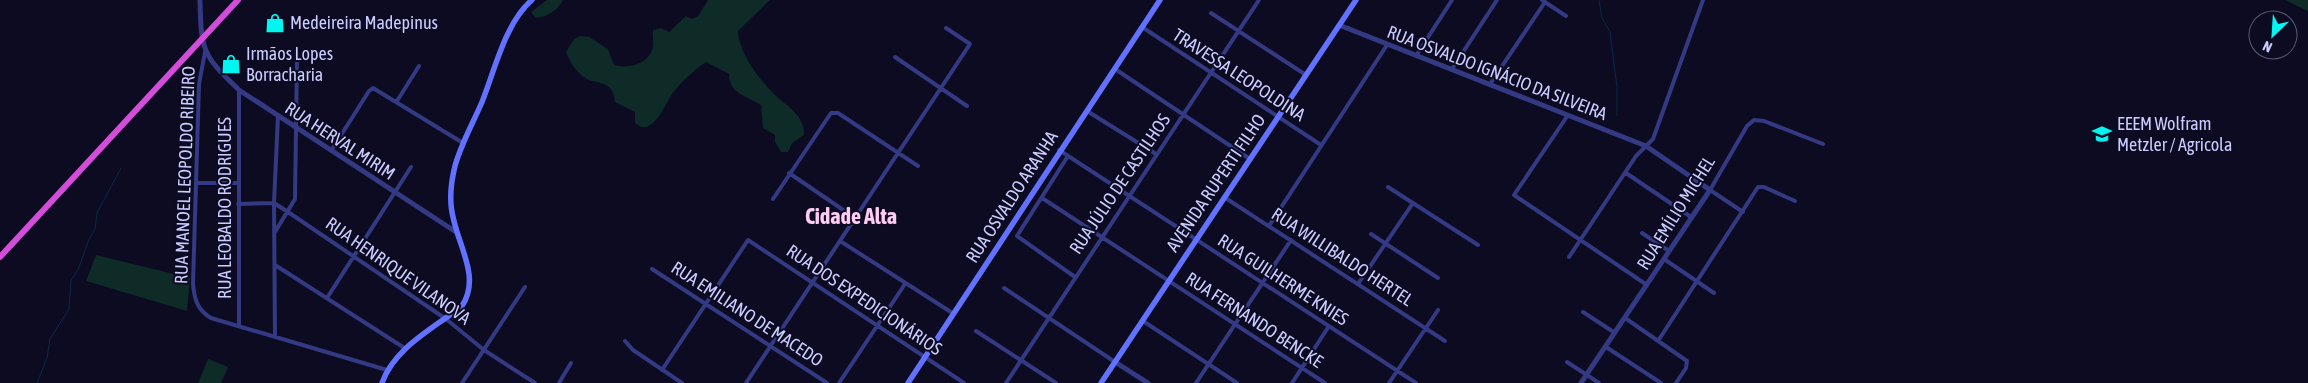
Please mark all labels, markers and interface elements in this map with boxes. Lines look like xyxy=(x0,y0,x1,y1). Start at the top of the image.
north arrow xyxy=(2248,10,2298,60)
shop icon: Medeireira Madepinus xyxy=(264,12,286,34)
place label: Medeireira Madepinus xyxy=(290,12,438,33)
street label: RUA OSVALDO IGNÁCIO DA SILVEIRA xyxy=(1384,21,1610,124)
street label: TRAVESSA LEOPOLDINA xyxy=(1169,24,1310,125)
text: N xyxy=(2260,38,2275,56)
place label: Irmãos Lopes Borracharia xyxy=(246,43,333,85)
shop icon: Irmãos Lopes Borracharia xyxy=(220,53,242,75)
street label: RUA MANOEL LEOPOLDO RIBEIRO xyxy=(170,66,199,284)
street label: RUA HERVAL MIRIM xyxy=(281,97,399,184)
street label: RUA JÚLIO DE CASTILHOS xyxy=(1065,109,1175,258)
street label: AVENIDA RUPERTI FILHO xyxy=(1162,110,1269,255)
place label: EEEM Wolfram Metzler / Agricola xyxy=(2117,113,2232,155)
street label: RUA LEOBALDO RODRIGUES xyxy=(214,117,235,299)
school or university icon: EEEM Wolfram Metzler / Agricola xyxy=(2091,123,2113,145)
street label: RUA OSVALDO ARANHA xyxy=(961,127,1062,267)
street label: RUA EMÍLIO MICHEL xyxy=(1632,152,1719,273)
district label: Cidade Alta xyxy=(805,203,897,229)
street label: RUA WILLIBALDO HERTEL xyxy=(1268,203,1417,310)
street label: RUA HENRIQUE VILANOVA xyxy=(322,213,475,329)
street label: RUA GUILHERME KNIES xyxy=(1214,230,1353,330)
street label: RUA DOS EXPEDICIONÁRIOS xyxy=(783,240,946,360)
street label: RUA EMILIANO DE MACEDO xyxy=(667,257,827,370)
street label: RUA FERNANDO BENCKE xyxy=(1182,267,1327,372)

